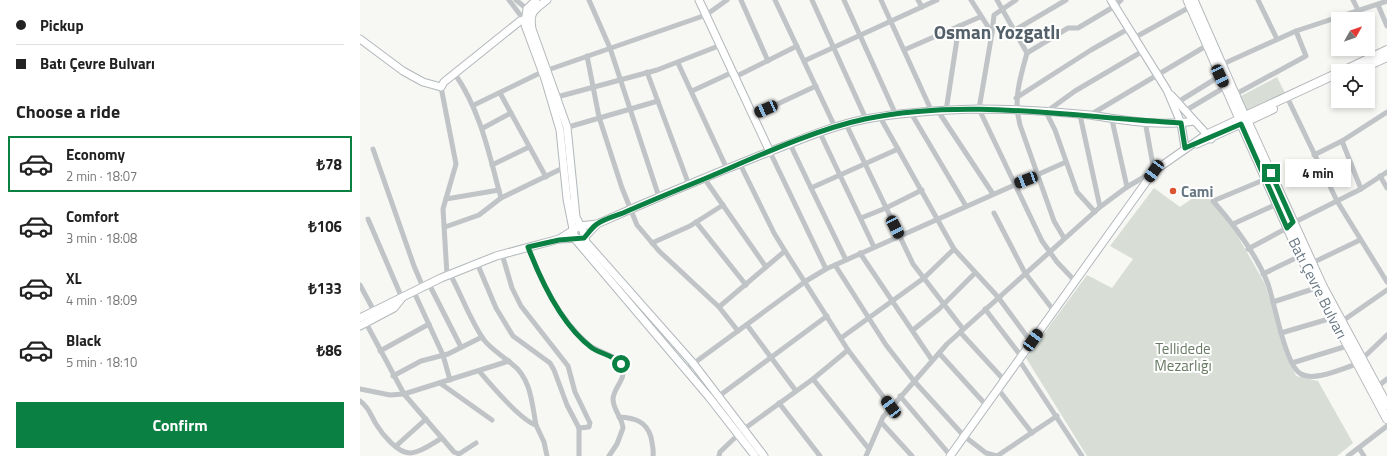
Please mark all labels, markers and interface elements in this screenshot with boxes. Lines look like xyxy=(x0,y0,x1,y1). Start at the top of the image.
north arrow xyxy=(1331,12,1375,56)
map controls xyxy=(1331,12,1375,108)
text: Pickup xyxy=(40,14,84,37)
district label: Osman Yozgatlı xyxy=(934,17,1060,46)
text: Batı Çevre Bulvarı xyxy=(40,52,155,75)
car xyxy=(1209,63,1231,89)
button: locate xyxy=(1331,64,1375,108)
text: Choose a ride xyxy=(16,98,120,125)
car xyxy=(753,99,779,119)
text: Economy xyxy=(66,143,125,166)
icon: car xyxy=(18,146,54,182)
text: ₺78 xyxy=(317,153,342,176)
car xyxy=(1142,158,1166,184)
callout: 4 min xyxy=(1285,159,1351,187)
text: 4 min xyxy=(1302,163,1334,183)
route end xyxy=(1262,164,1280,182)
text: 2 min · 18:07 xyxy=(66,166,137,186)
car xyxy=(1013,170,1039,190)
place label: Cami xyxy=(1181,180,1213,203)
marker: Cami xyxy=(1168,186,1178,196)
text: Comfort xyxy=(66,205,119,228)
icon: car xyxy=(18,208,54,244)
car xyxy=(884,214,906,240)
text: ₺106 xyxy=(308,215,342,238)
text: 3 min · 18:08 xyxy=(66,228,137,248)
street label: Batı Çevre Bulvarı xyxy=(1283,233,1353,343)
text: XL xyxy=(66,267,82,290)
icon: car xyxy=(18,270,54,306)
text: ₺133 xyxy=(308,277,342,300)
text: 4 min · 18:09 xyxy=(66,290,137,310)
car xyxy=(1021,327,1045,353)
text: Black xyxy=(66,329,101,352)
icon: car xyxy=(18,332,54,368)
park label: Tellidede Mezarlığı xyxy=(1154,337,1212,377)
text: ₺86 xyxy=(317,339,342,362)
text: 5 min · 18:10 xyxy=(66,352,137,372)
route start xyxy=(612,355,630,373)
car xyxy=(879,394,903,420)
button: Confirm xyxy=(16,402,344,448)

